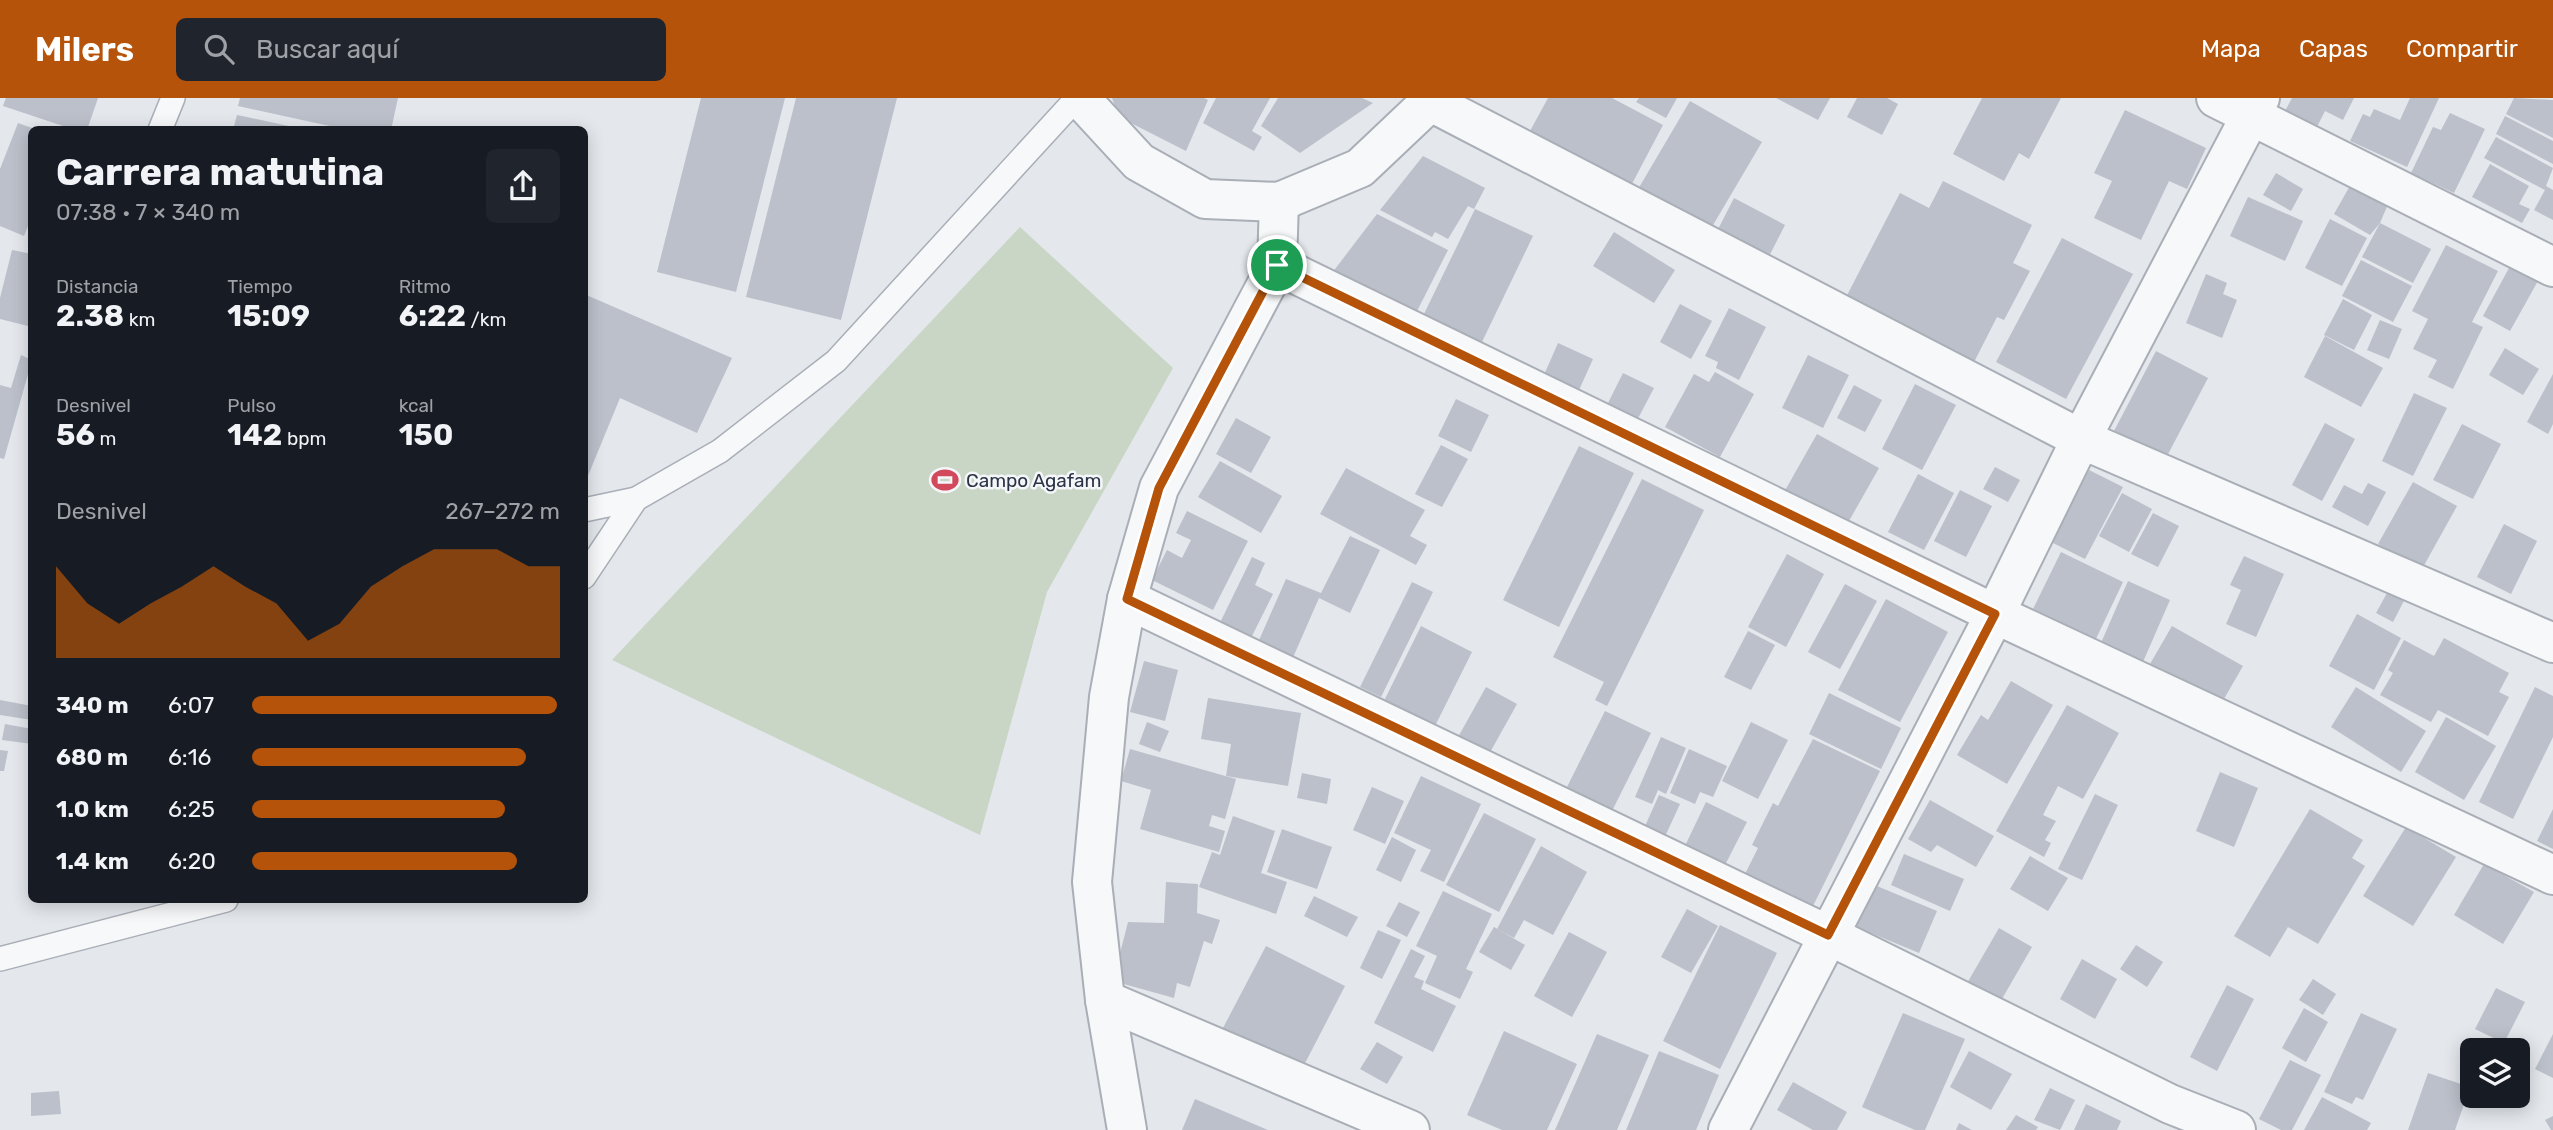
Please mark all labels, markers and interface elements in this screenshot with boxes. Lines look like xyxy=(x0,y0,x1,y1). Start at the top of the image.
search box xyxy=(176,18,666,81)
text: Milers xyxy=(35,30,134,69)
icon: search xyxy=(200,30,238,68)
text: Buscar aquí xyxy=(256,34,398,65)
text: Mapa xyxy=(2201,35,2261,63)
text: Capas xyxy=(2299,35,2368,63)
text: Compartir xyxy=(2406,35,2518,63)
text: Carrera matutina xyxy=(56,149,384,195)
button: share xyxy=(486,149,560,223)
text: 07:38 · 7 × 340 m xyxy=(56,198,240,226)
pin xyxy=(1247,235,1307,295)
icon: arrive xyxy=(1258,246,1296,284)
text: Distancia xyxy=(56,275,138,298)
text: Tiempo xyxy=(227,275,293,298)
text: Ritmo xyxy=(399,275,451,298)
text: 2.38 xyxy=(56,298,124,334)
text: 15:09 xyxy=(227,298,310,334)
text: 6:22 xyxy=(399,298,466,334)
text: km xyxy=(124,308,155,331)
text: /km xyxy=(466,308,506,331)
text: Desnivel xyxy=(56,394,131,417)
text: Pulso xyxy=(227,394,276,417)
text: kcal xyxy=(399,394,434,417)
text: 56 xyxy=(56,417,95,453)
text: 142 xyxy=(227,417,282,453)
text: 150 xyxy=(399,417,453,453)
text: m xyxy=(95,427,116,450)
text: bpm xyxy=(282,427,326,450)
sports icon: Campo Agafam xyxy=(930,465,960,495)
place label: Campo Agafam xyxy=(966,469,1101,492)
text: Desnivel xyxy=(56,497,147,525)
text: 267–272 m xyxy=(445,497,560,525)
text: 340 m xyxy=(56,691,128,719)
text: 6:07 xyxy=(168,691,214,719)
text: 680 m xyxy=(56,743,128,771)
text: 6:16 xyxy=(168,743,211,771)
text: 1.0 km xyxy=(56,795,129,823)
text: 6:25 xyxy=(168,795,215,823)
text: 1.4 km xyxy=(56,847,129,875)
text: 6:20 xyxy=(168,847,216,875)
map controls xyxy=(2460,1038,2530,1108)
button: layers xyxy=(2460,1038,2530,1108)

